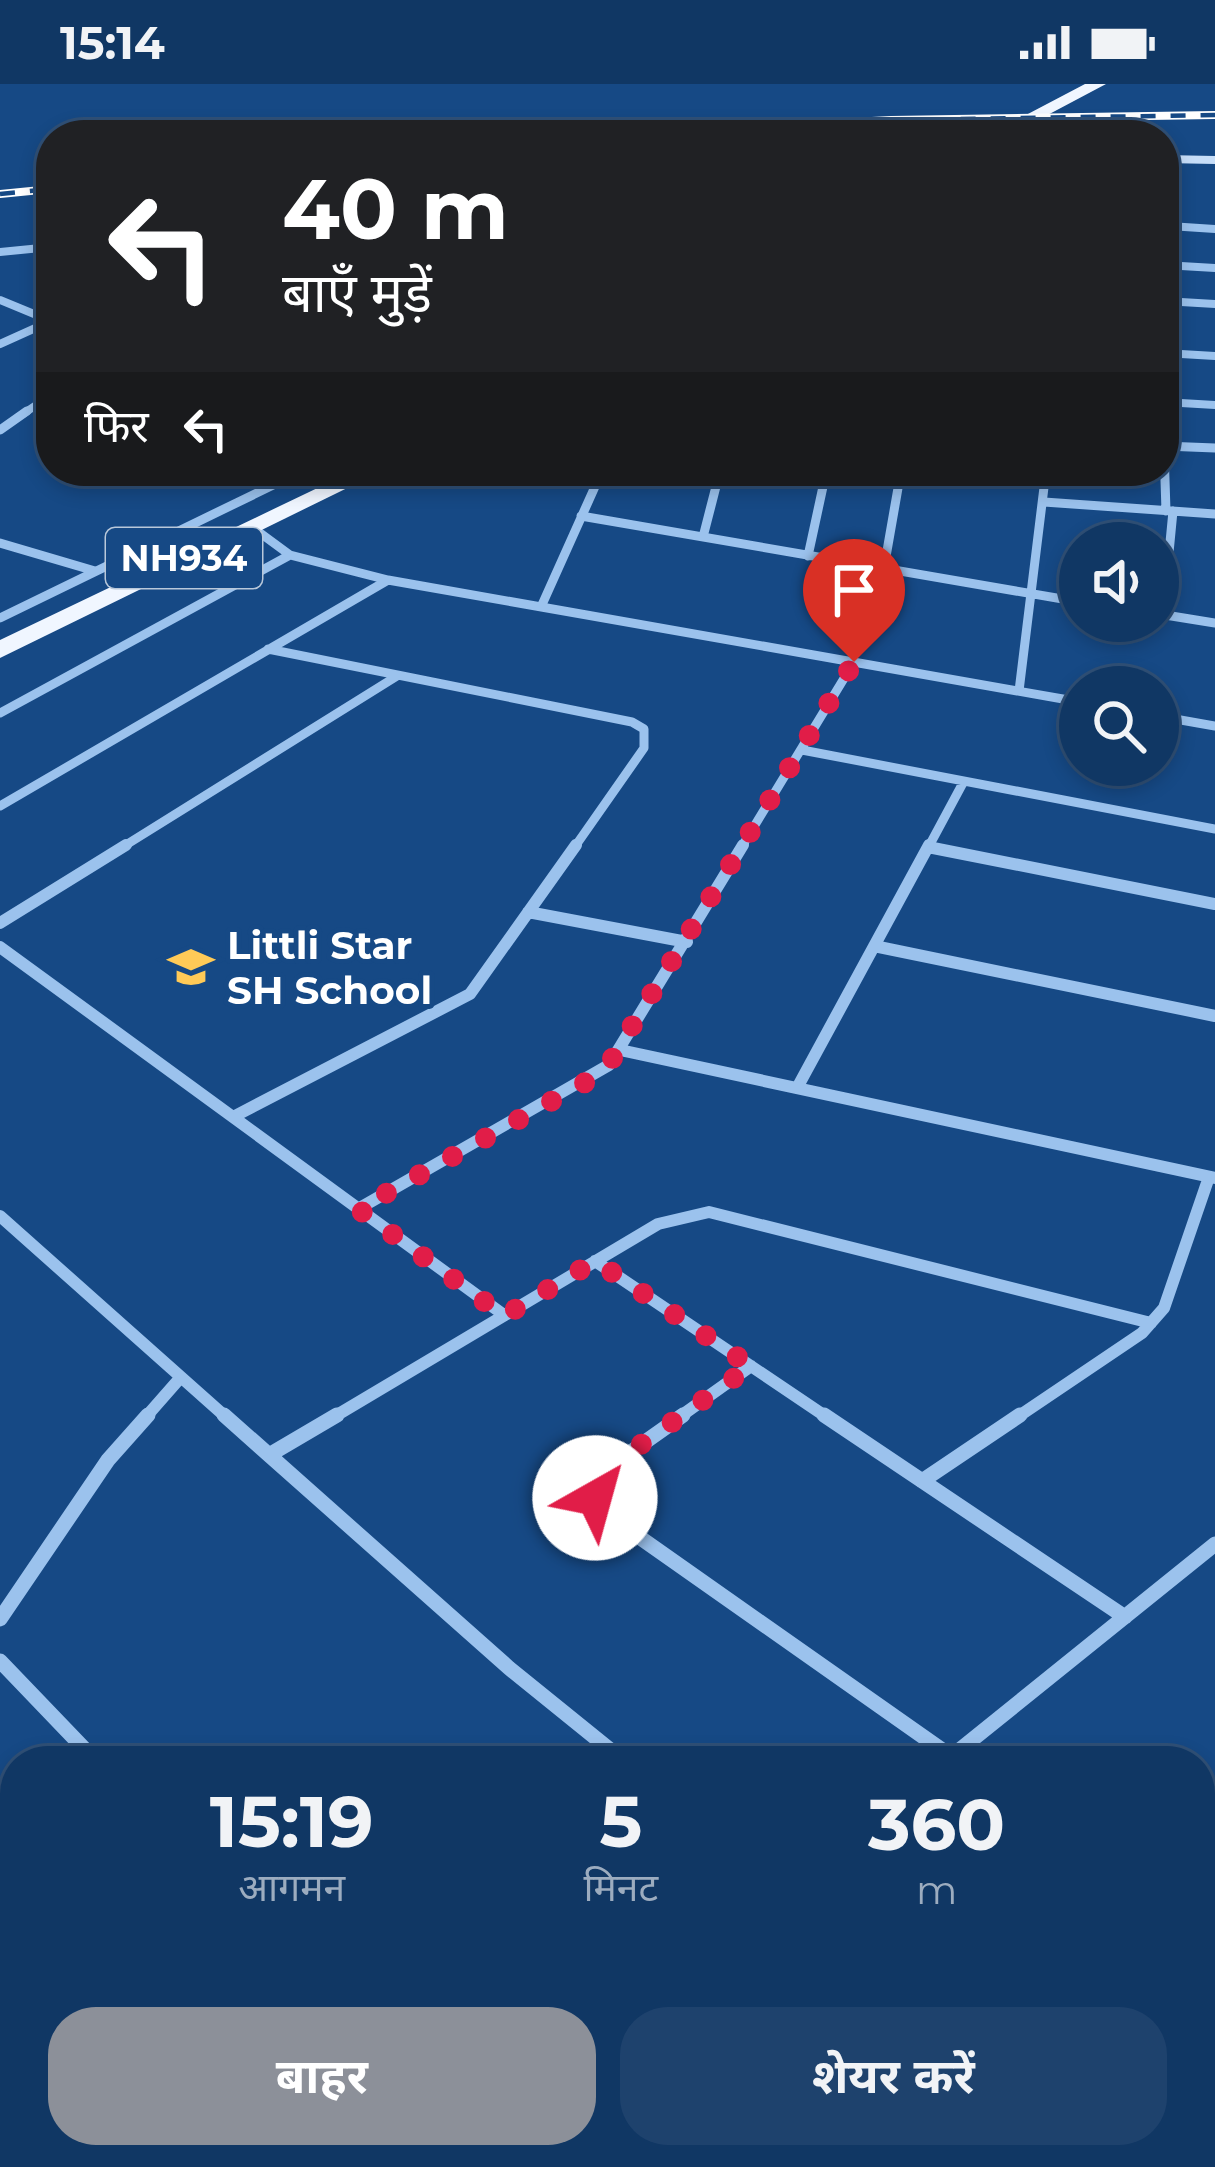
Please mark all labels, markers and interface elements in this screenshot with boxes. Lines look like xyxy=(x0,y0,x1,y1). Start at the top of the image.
text: 15:14 xyxy=(60,15,165,70)
text: 40 m xyxy=(282,158,509,260)
icon: left xyxy=(84,168,240,324)
text: बाएँ मुड़ें xyxy=(282,260,432,326)
icon: left xyxy=(173,396,239,462)
text: फिर xyxy=(84,398,149,453)
map controls xyxy=(1059,522,1179,786)
button: sound xyxy=(1059,522,1179,642)
road number: NH934 xyxy=(106,528,262,588)
pin xyxy=(803,539,905,662)
icon: arrive xyxy=(821,557,887,623)
button: search xyxy=(1059,666,1179,786)
place label: Littli Star SH School xyxy=(227,921,432,1014)
school or university icon: Littli Star SH School xyxy=(166,942,216,992)
position arrow xyxy=(532,1435,658,1561)
text: 15:19 xyxy=(210,1777,374,1865)
text: 5 xyxy=(599,1777,642,1865)
text: 360 xyxy=(868,1780,1005,1868)
text: आगमन xyxy=(238,1863,345,1911)
text: मिनट xyxy=(583,1863,658,1911)
text: m xyxy=(916,1866,957,1914)
button: बाहर xyxy=(48,2007,596,2145)
button: शेयर करें xyxy=(620,2007,1167,2145)

